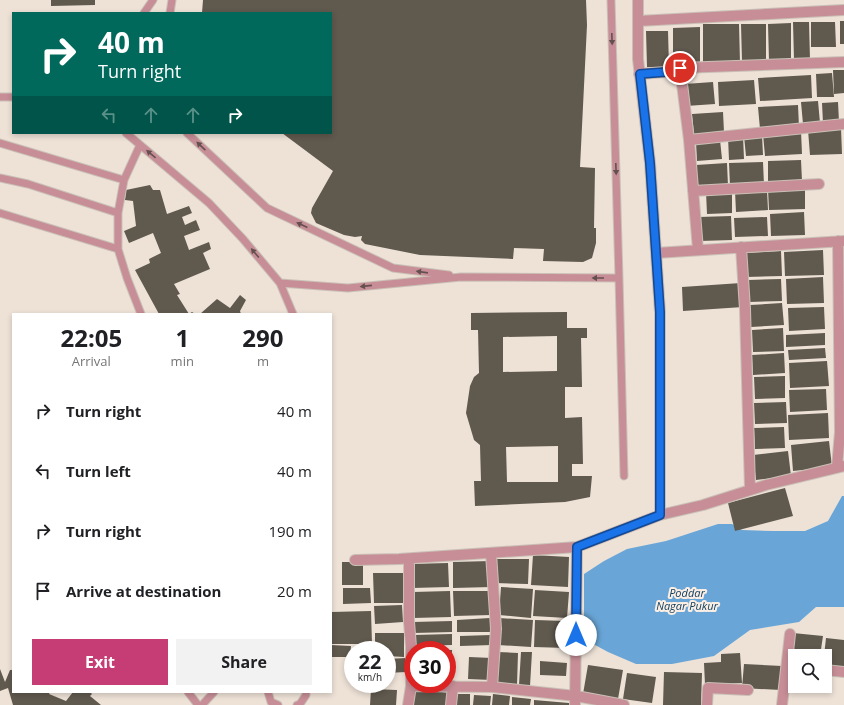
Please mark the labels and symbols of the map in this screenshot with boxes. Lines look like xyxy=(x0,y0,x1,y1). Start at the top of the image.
one-way arrow xyxy=(609,33,615,46)
pin xyxy=(663,51,697,85)
one-way arrow xyxy=(195,141,206,150)
one-way arrow xyxy=(146,150,156,159)
one-way arrow xyxy=(613,163,619,176)
one-way arrow xyxy=(297,222,308,228)
one-way arrow xyxy=(250,248,259,259)
one-way arrow xyxy=(416,269,428,275)
one-way arrow xyxy=(591,275,604,281)
one-way arrow xyxy=(360,283,372,290)
water label: Poddar Nagar Pukur xyxy=(656,585,719,613)
position arrow xyxy=(555,614,597,656)
speed limit sign: 30 xyxy=(404,641,456,693)

